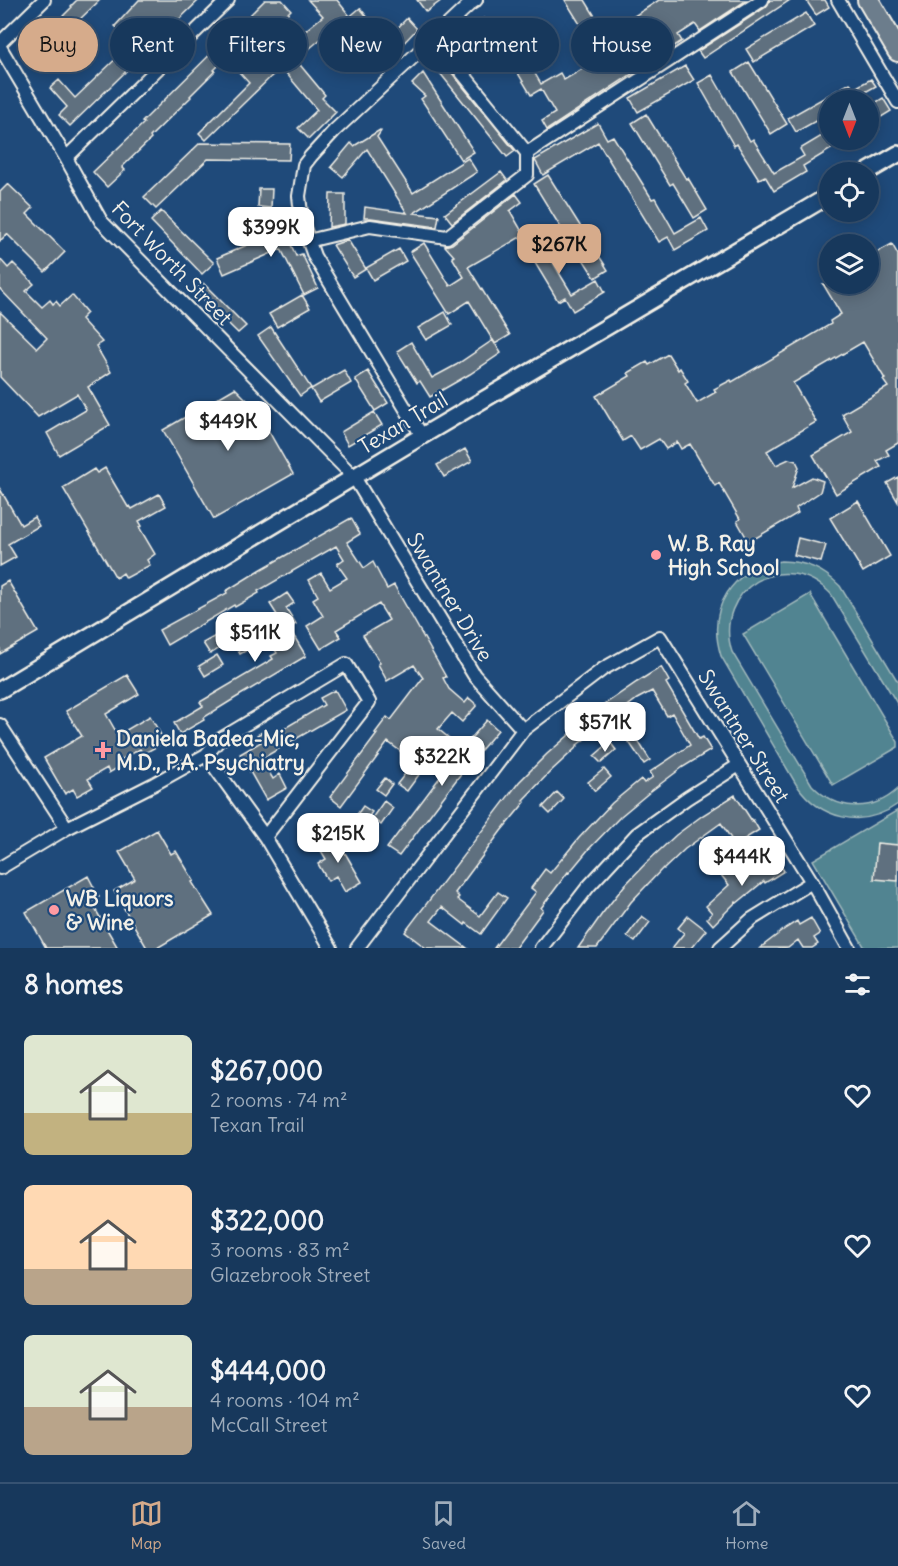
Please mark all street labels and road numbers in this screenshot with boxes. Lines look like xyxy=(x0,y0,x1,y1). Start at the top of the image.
street label: Fort Worth Street xyxy=(106,195,238,331)
street label: Texan Trail xyxy=(353,386,453,460)
street label: Swantner Drive xyxy=(401,528,499,666)
street label: Swantner Street xyxy=(692,664,796,808)

